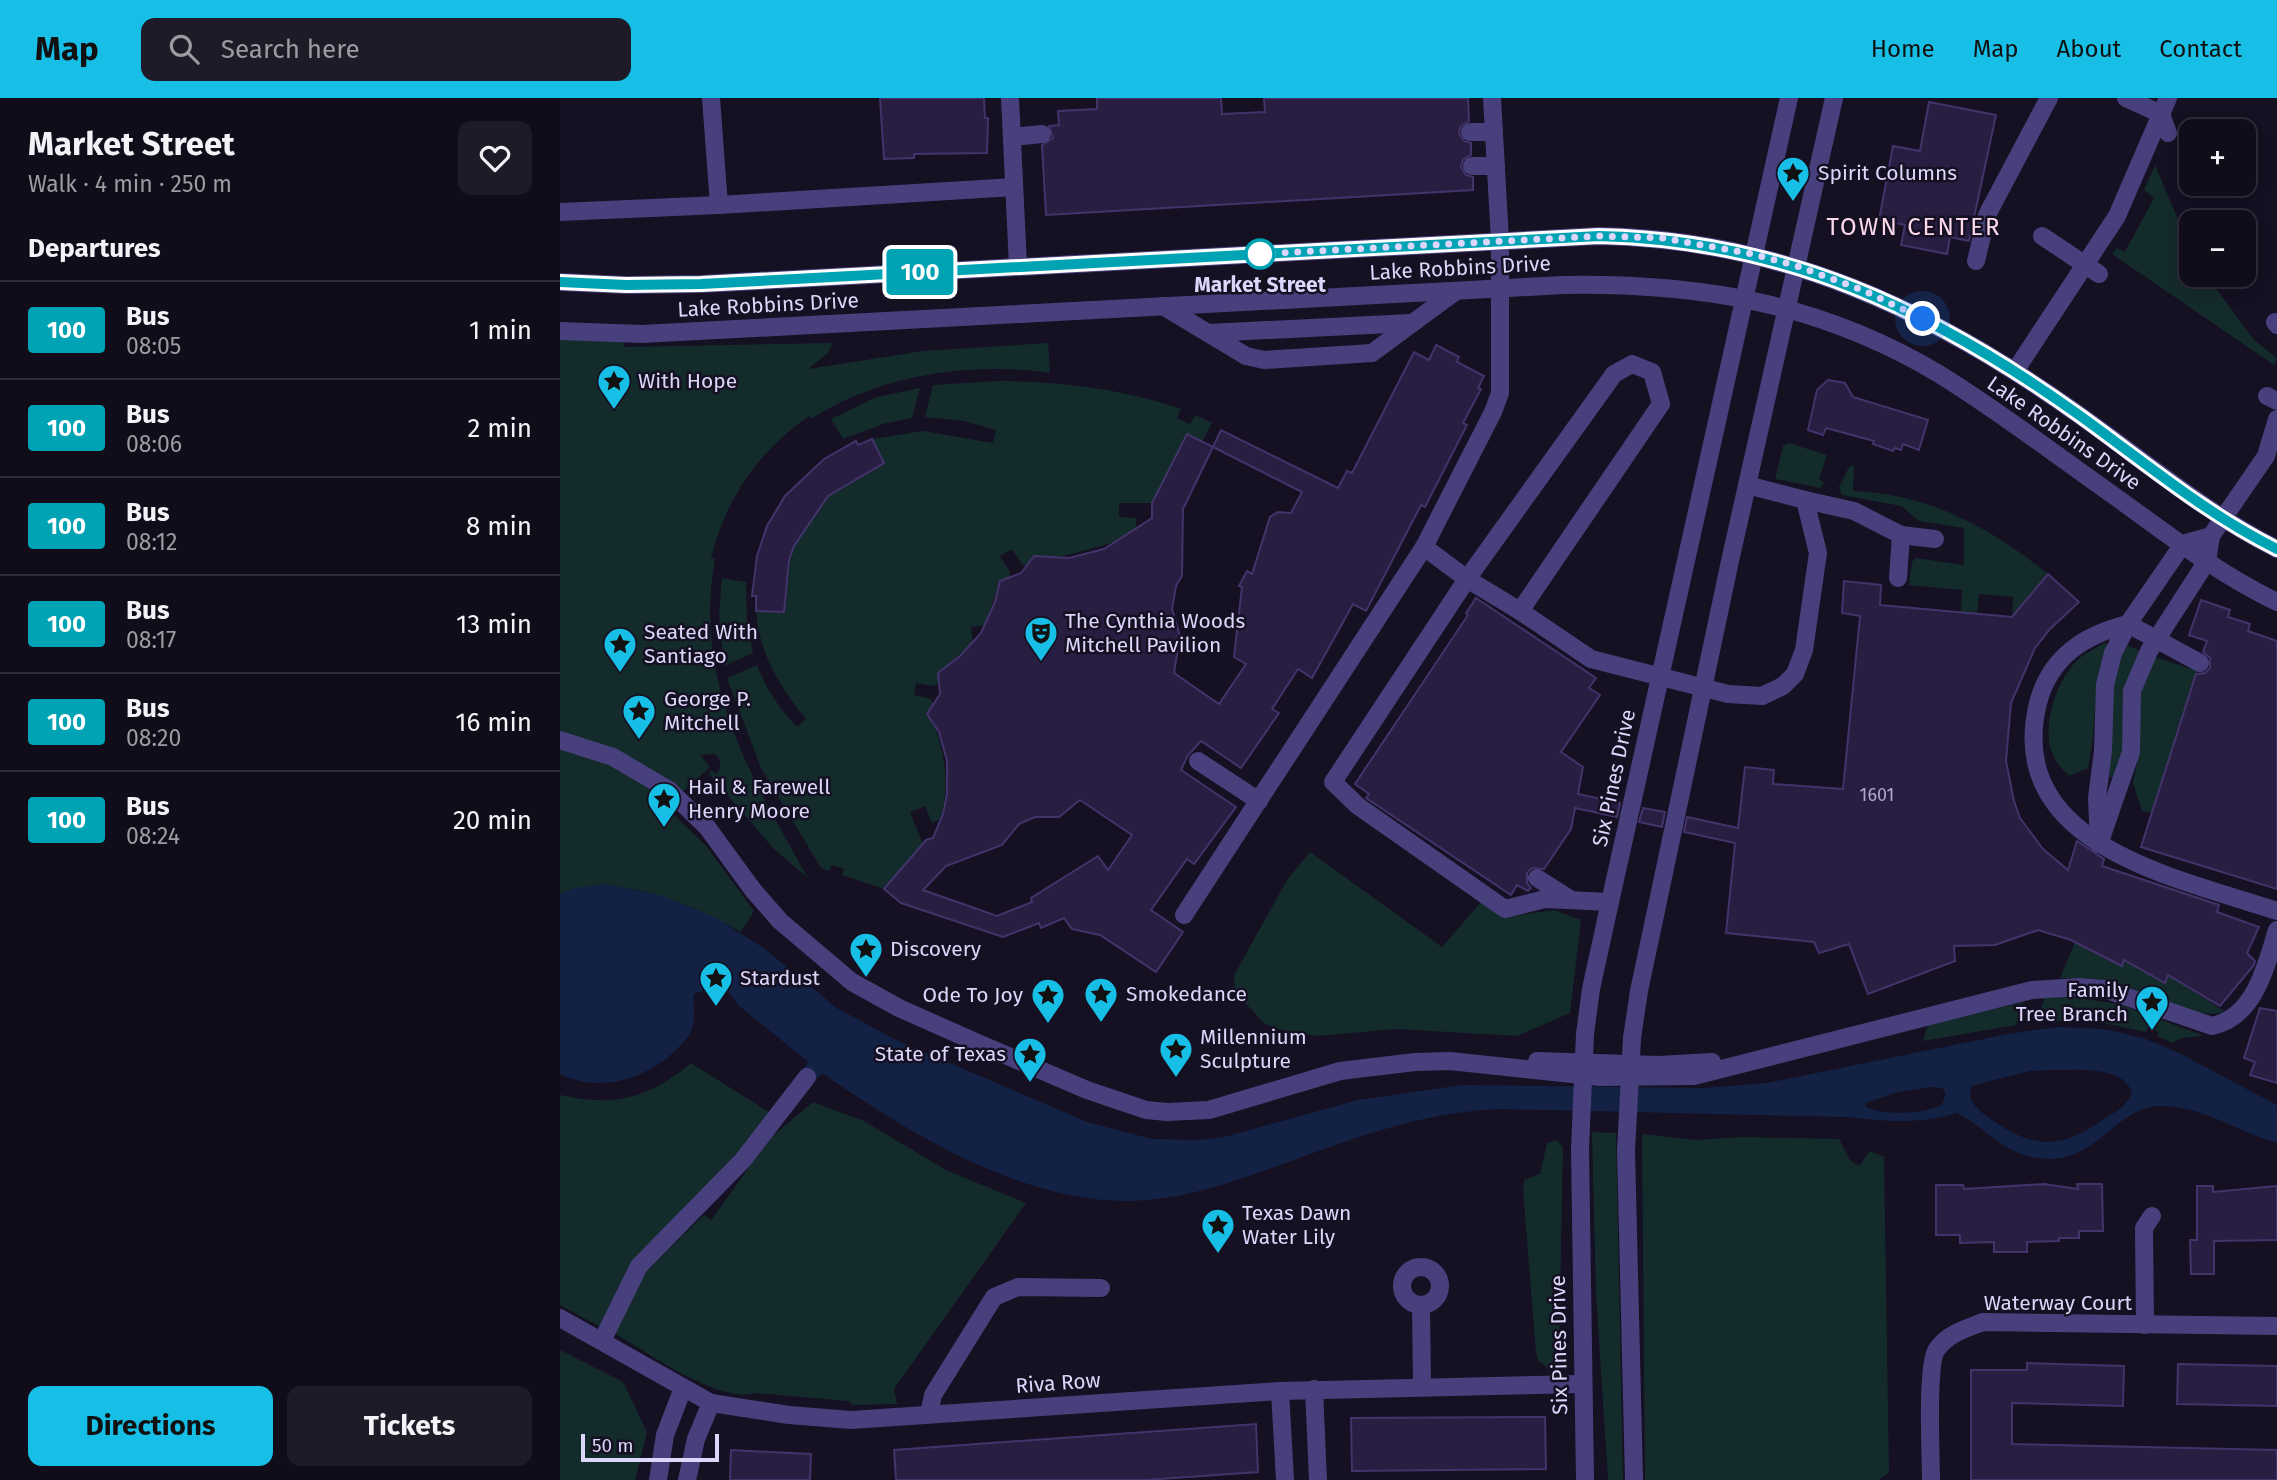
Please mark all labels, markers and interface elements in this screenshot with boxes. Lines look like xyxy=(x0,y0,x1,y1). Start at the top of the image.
search box xyxy=(141,18,631,81)
text: Map xyxy=(35,29,99,69)
icon: search xyxy=(165,30,203,68)
text: Search here xyxy=(221,34,360,65)
text: Home xyxy=(1871,35,1935,63)
text: Map xyxy=(1973,35,2019,63)
text: About xyxy=(2057,35,2121,63)
text: Contact xyxy=(2159,35,2242,63)
map controls xyxy=(2179,119,2256,287)
button: + xyxy=(2179,119,2256,196)
button: heart xyxy=(458,121,532,195)
text: Market Street xyxy=(28,124,235,164)
place icon: Spirit Columns xyxy=(1774,154,1812,203)
place label: Spirit Columns xyxy=(1818,160,1957,186)
text: Walk · 4 min · 250 m xyxy=(28,170,232,198)
button: − xyxy=(2179,210,2256,287)
district label: TOWN CENTER xyxy=(1826,213,2002,241)
text: Departures xyxy=(28,233,161,264)
marker: Market Street xyxy=(1245,239,1275,269)
line badge: 100 xyxy=(880,249,960,295)
street label: Lake Robbins Drive xyxy=(1369,250,1551,286)
text: 100 xyxy=(900,258,940,286)
place label: Market Street xyxy=(1194,272,1327,298)
street label: Lake Robbins Drive xyxy=(677,287,859,323)
text: Bus xyxy=(126,301,169,332)
your location xyxy=(1905,301,1940,336)
text: 1 min xyxy=(469,315,532,346)
text: 100 xyxy=(47,316,86,344)
text: 08:05 xyxy=(126,332,181,360)
place icon: With Hope xyxy=(595,362,633,411)
place label: With Hope xyxy=(638,368,737,394)
street label: Lake Robbins Drive xyxy=(1982,370,2146,496)
text: Bus xyxy=(126,399,169,430)
text: 2 min xyxy=(467,413,532,444)
text: 100 xyxy=(47,414,86,442)
text: 08:06 xyxy=(126,430,182,458)
text: Bus xyxy=(126,497,169,528)
text: 8 min xyxy=(466,511,532,542)
text: 100 xyxy=(47,512,86,540)
text: 08:12 xyxy=(126,528,177,556)
text: Bus xyxy=(126,595,169,626)
place label: The Cynthia Woods Mitchell Pavilion xyxy=(1065,608,1246,658)
text: 13 min xyxy=(456,609,532,640)
text: 100 xyxy=(47,610,86,638)
theatre icon: The Cynthia Woods Mitchell Pavilion xyxy=(1022,614,1060,663)
place label: Seated With Santiago xyxy=(644,619,758,669)
place icon: Seated With Santiago xyxy=(601,625,639,674)
text: 08:17 xyxy=(126,626,176,654)
place label: George P. Mitchell xyxy=(664,686,751,736)
place icon: George P. Mitchell xyxy=(620,692,658,741)
text: Bus xyxy=(126,693,169,724)
text: 16 min xyxy=(455,707,532,738)
street label: Six Pines Drive xyxy=(1587,707,1641,849)
text: 100 xyxy=(47,708,86,736)
text: 08:20 xyxy=(126,724,181,752)
place label: Hail & Farewell Henry Moore xyxy=(688,774,830,824)
place icon: Hail & Farewell Henry Moore xyxy=(645,780,683,829)
house number: 1601 xyxy=(1860,784,1894,806)
text: Bus xyxy=(126,791,169,822)
text: 20 min xyxy=(453,805,532,836)
text: 100 xyxy=(47,806,86,834)
text: 08:24 xyxy=(126,822,180,850)
place icon: Discovery xyxy=(847,930,885,979)
place label: Discovery xyxy=(890,936,982,962)
place icon: Stardust xyxy=(697,959,735,1008)
place label: Stardust xyxy=(740,965,820,991)
place icon: Smokedance xyxy=(1082,975,1120,1024)
place icon: Ode To Joy xyxy=(1029,976,1067,1025)
place label: Family Tree Branch xyxy=(2016,977,2129,1027)
place label: Smokedance xyxy=(1126,981,1247,1007)
place label: Ode To Joy xyxy=(922,982,1024,1008)
place icon: Family Tree Branch xyxy=(2133,983,2171,1032)
place label: Millennium Sculpture xyxy=(1200,1024,1307,1074)
place icon: Millennium Sculpture xyxy=(1157,1030,1195,1079)
place icon: State of Texas xyxy=(1011,1035,1049,1084)
place label: State of Texas xyxy=(875,1041,1006,1067)
place label: Texas Dawn Water Lily xyxy=(1242,1200,1351,1250)
place icon: Texas Dawn Water Lily xyxy=(1199,1206,1237,1255)
street label: Six Pines Drive xyxy=(1545,1275,1573,1415)
street label: Waterway Court xyxy=(1984,1290,2133,1316)
street label: Riva Row xyxy=(1015,1367,1101,1399)
button: Directions xyxy=(28,1386,273,1466)
button: Tickets xyxy=(287,1386,532,1466)
scale bar xyxy=(581,1431,719,1463)
text: 50 m xyxy=(592,1434,633,1457)

